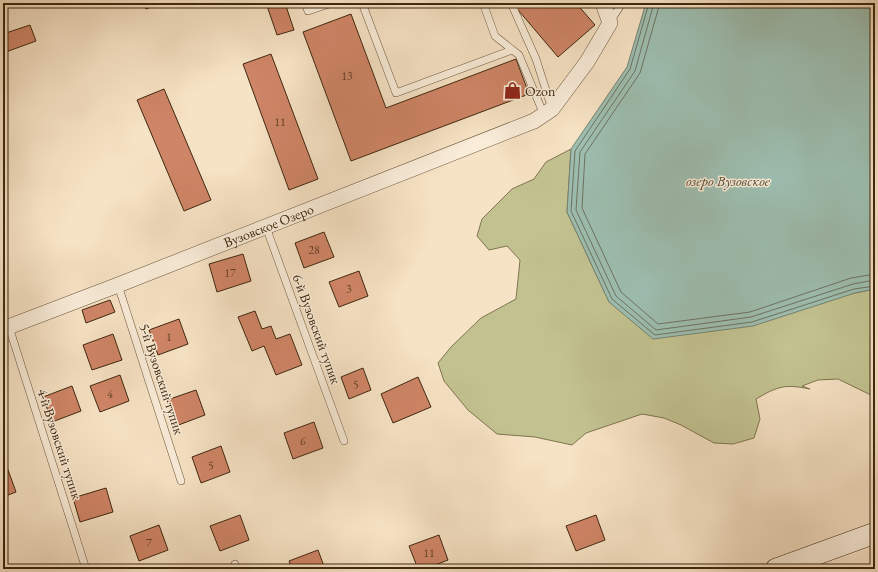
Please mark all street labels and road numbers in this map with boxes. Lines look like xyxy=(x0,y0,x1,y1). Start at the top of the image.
street label: Вузовское Озеро xyxy=(221,200,316,251)
street label: 6-й Вузовский тупик xyxy=(289,271,345,387)
street label: 5-й Вузовский тупик xyxy=(136,321,189,437)
street label: 4-й Вузовский тупик xyxy=(34,386,87,502)

